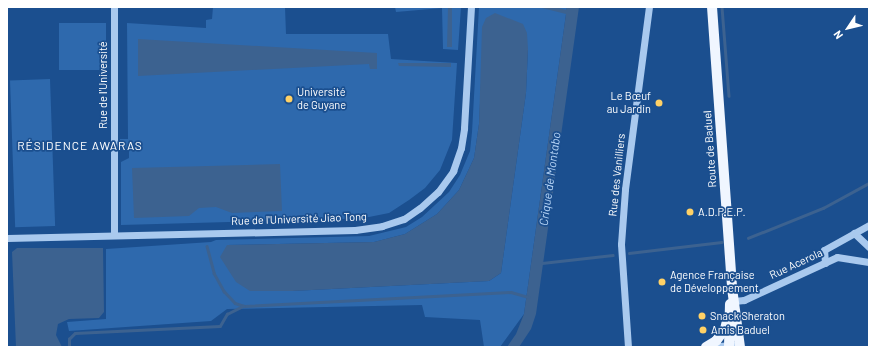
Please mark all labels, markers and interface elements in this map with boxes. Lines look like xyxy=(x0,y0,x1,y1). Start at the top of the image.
north arrow xyxy=(828,8,868,48)
text: N xyxy=(830,28,845,42)
street label: Rue de l'Université xyxy=(96,41,110,129)
place label: Université de Guyane xyxy=(297,86,346,112)
place label: Le Bœuf au Jardin xyxy=(607,90,651,116)
marker: Université de Guyane xyxy=(284,94,294,104)
marker: Le Bœuf au Jardin xyxy=(654,98,664,108)
street label: Route de Baduel xyxy=(701,110,719,188)
water label: Crique de Montabo xyxy=(536,131,564,227)
street label: Rue des Vanilliers xyxy=(606,133,628,217)
district label: RÉSIDENCE AWARAS xyxy=(17,139,143,153)
place label: A.D.P.E.P. xyxy=(698,205,746,219)
marker: A.D.P.E.P. xyxy=(685,207,695,217)
street label: Rue de l'Université Jiao Tong xyxy=(231,210,367,228)
street label: Rue Acerola xyxy=(767,246,825,282)
place label: Agence Française de Développement xyxy=(670,269,759,295)
marker: Agence Française de Développement xyxy=(657,277,667,287)
place label: Snack Sheraton xyxy=(710,309,785,323)
marker: Snack Sheraton xyxy=(697,311,707,321)
place label: Amis Baduel xyxy=(711,323,770,337)
marker: Amis Baduel xyxy=(698,325,708,335)

